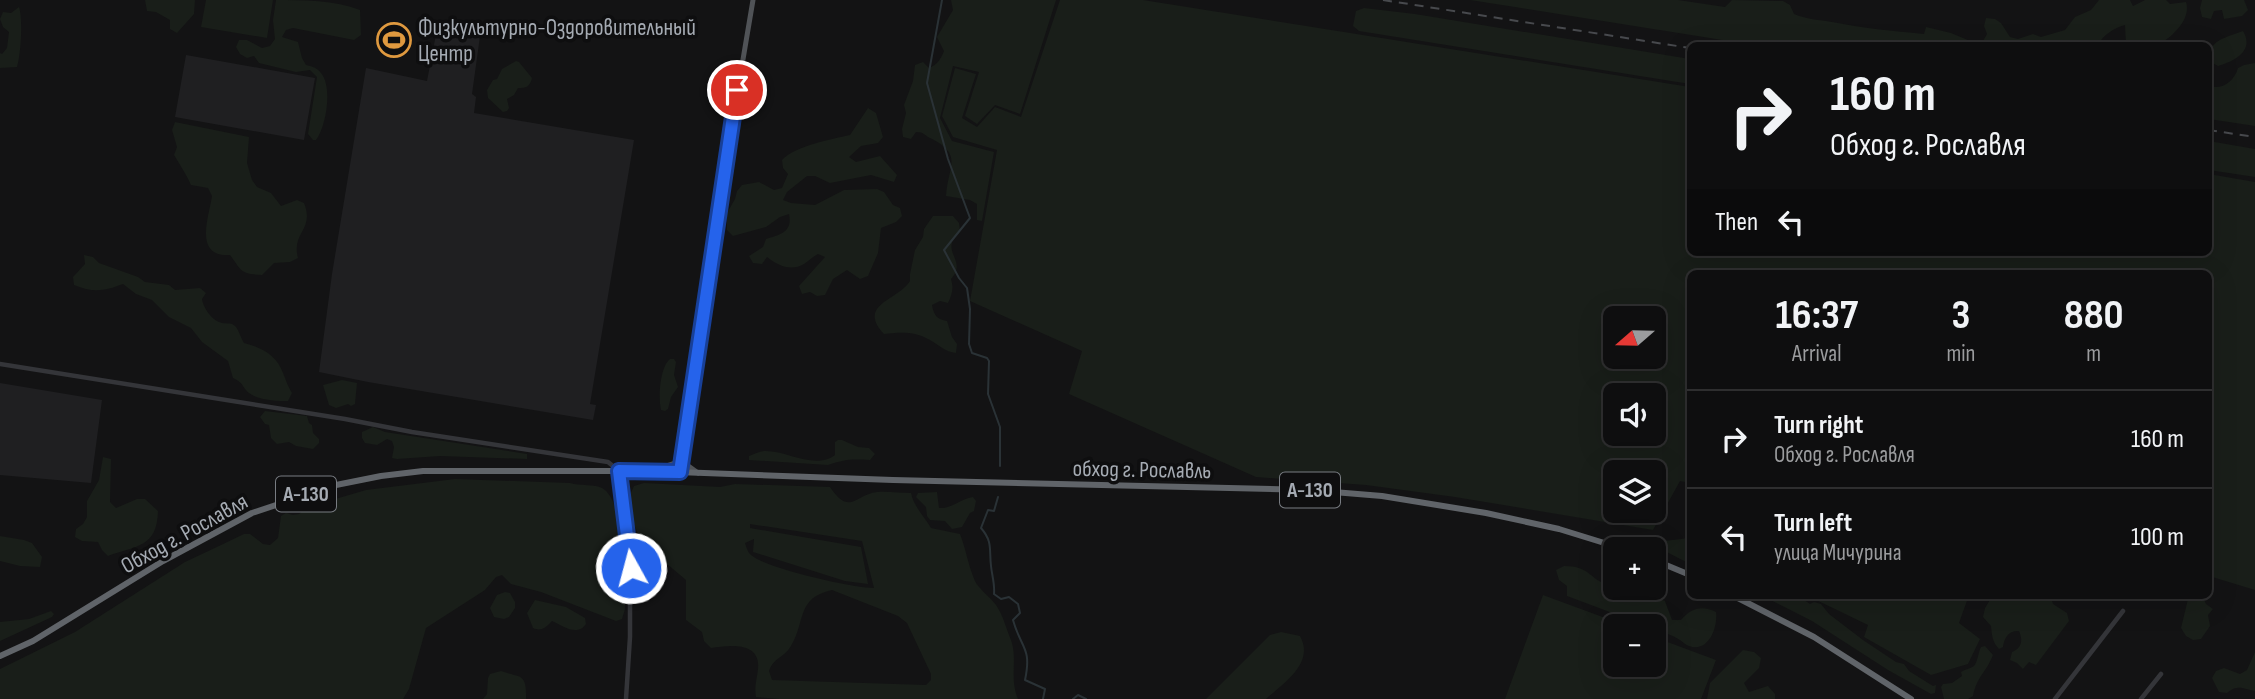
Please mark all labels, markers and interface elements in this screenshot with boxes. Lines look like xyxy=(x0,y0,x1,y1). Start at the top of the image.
place label: Физкультурно-Оздоровительный Центр xyxy=(418,14,696,68)
sports icon: Физкультурно-Оздоровительный Центр xyxy=(375,21,413,59)
pin xyxy=(707,60,767,120)
text: 160 m xyxy=(1830,66,1936,125)
icon: right xyxy=(1715,70,1806,161)
icon: arrive xyxy=(718,71,756,109)
text: Обход г. Рославля xyxy=(1830,126,2026,165)
icon: left xyxy=(1772,203,1810,241)
text: Then xyxy=(1715,207,1758,238)
text: 16:37 xyxy=(1775,290,1858,341)
text: 3 xyxy=(1952,290,1970,341)
text: 880 xyxy=(2064,290,2124,341)
north arrow xyxy=(1603,306,1666,369)
map controls xyxy=(1603,306,1666,677)
text: Arrival xyxy=(1792,340,1842,368)
text: min xyxy=(1947,340,1975,368)
text: m xyxy=(2086,340,2101,368)
button: sound xyxy=(1603,383,1666,446)
text: Turn right xyxy=(1774,410,1863,441)
icon: right xyxy=(1715,420,1753,458)
text: 160 m xyxy=(2131,424,2184,455)
text: Обход г. Рославля xyxy=(1774,441,1915,469)
street label: обход г. Рославль xyxy=(1072,455,1212,485)
button: layers xyxy=(1603,460,1666,523)
road number: А-130 xyxy=(1280,472,1340,508)
road number: А-130 xyxy=(276,476,336,512)
street label: Обход г. Рославля xyxy=(116,488,253,580)
text: Turn left xyxy=(1774,508,1852,539)
icon: left xyxy=(1715,518,1753,556)
text: 100 m xyxy=(2131,522,2184,553)
position arrow xyxy=(594,531,668,605)
button: + xyxy=(1603,537,1666,600)
text: улица Мичурина xyxy=(1774,539,1902,567)
button: − xyxy=(1603,614,1666,677)

